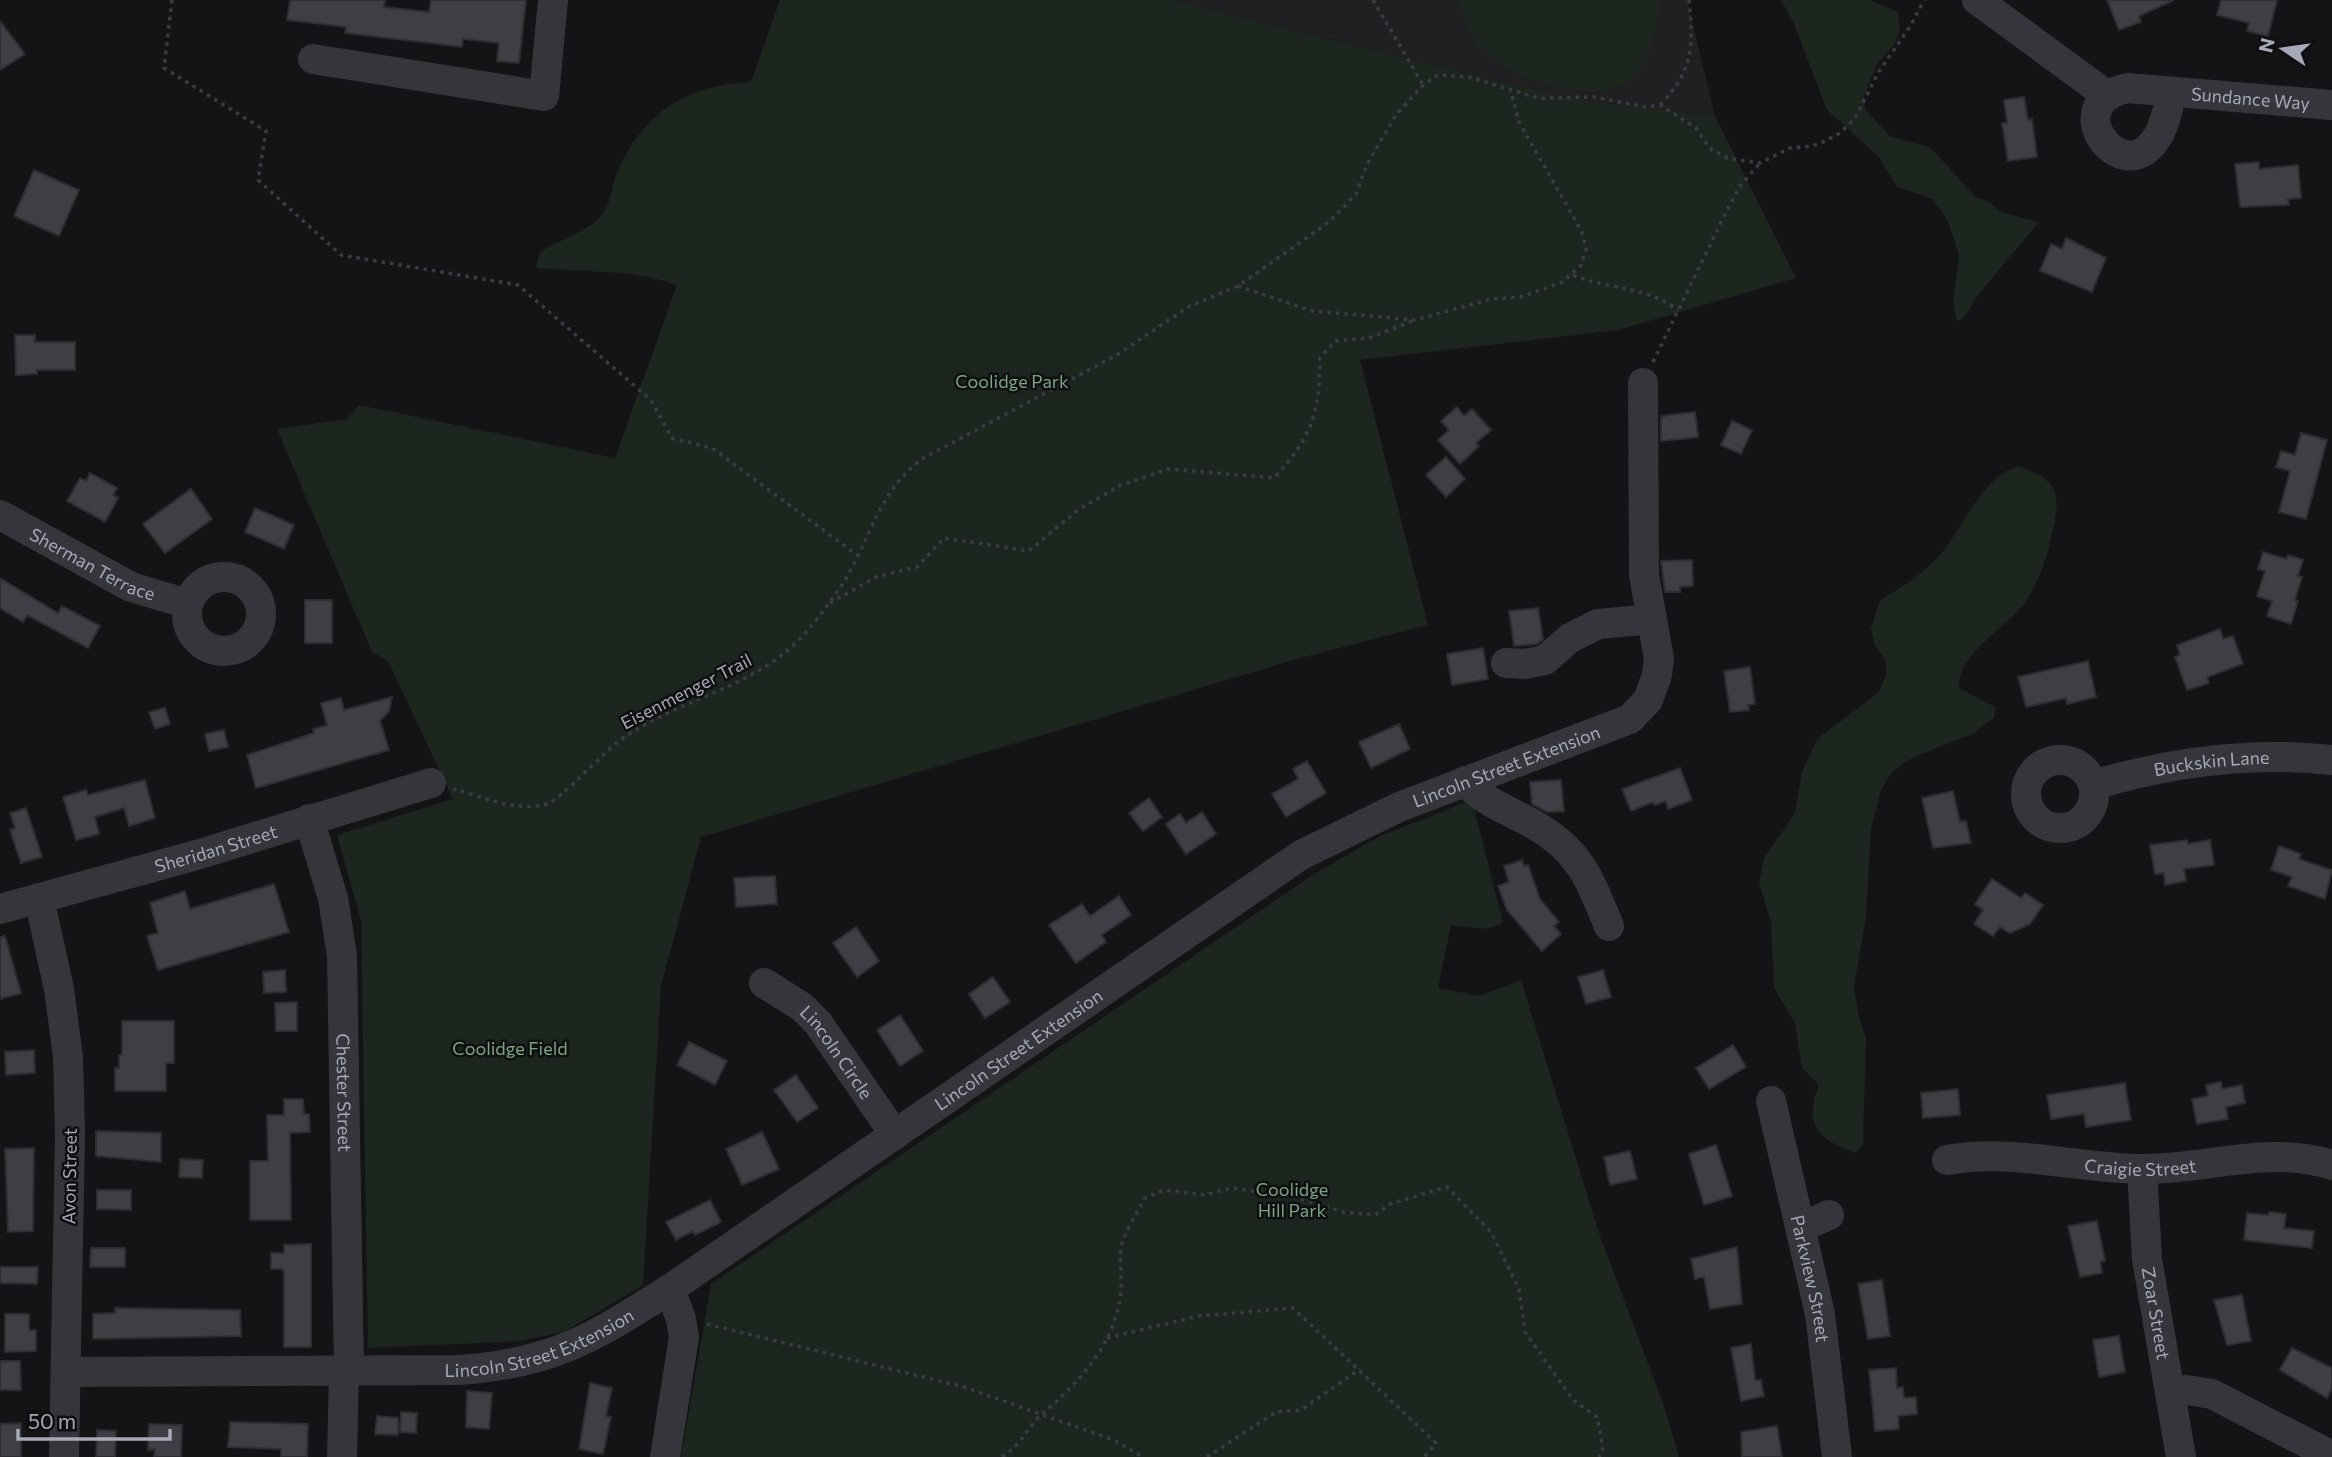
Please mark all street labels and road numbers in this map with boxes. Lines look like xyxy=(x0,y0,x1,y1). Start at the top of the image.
street label: Sundance Way xyxy=(2190,82,2311,114)
street label: Sherman Terrace xyxy=(26,523,158,605)
street label: Eisenmenger Trail xyxy=(617,648,755,734)
street label: Lincoln Street Extension xyxy=(1409,720,1603,812)
street label: Buckskin Lane xyxy=(2152,746,2270,780)
street label: Sheridan Street xyxy=(152,820,280,877)
street label: Lincoln Street Extension xyxy=(930,984,1107,1115)
street label: Lincoln Circle xyxy=(796,1001,878,1103)
street label: Chester Street xyxy=(332,1033,356,1152)
street label: Avon Street xyxy=(57,1128,81,1224)
street label: Craigie Street xyxy=(2083,1154,2197,1180)
street label: Parkview Street xyxy=(1787,1213,1834,1343)
street label: Zoar Street xyxy=(2137,1265,2175,1361)
street label: Lincoln Street Extension xyxy=(444,1304,638,1381)

